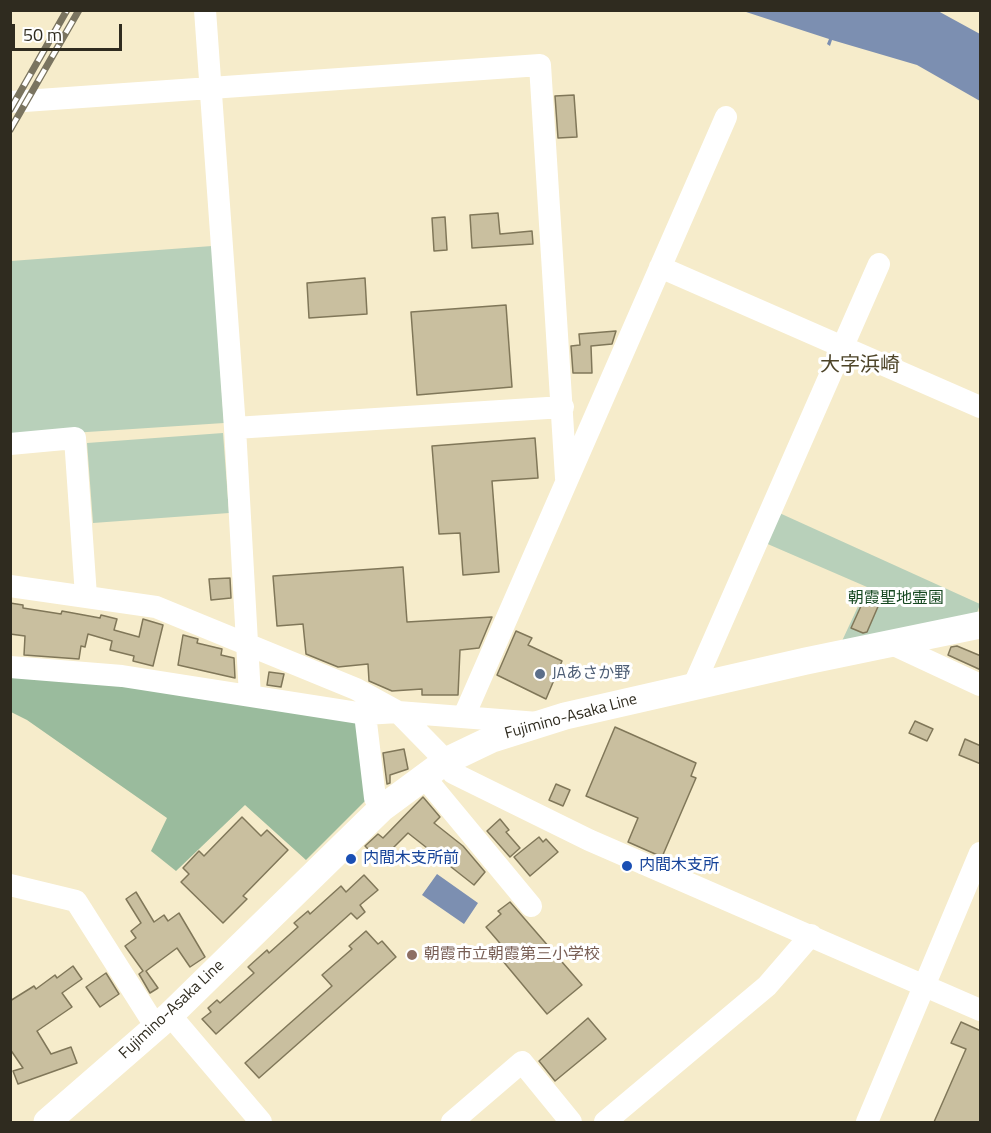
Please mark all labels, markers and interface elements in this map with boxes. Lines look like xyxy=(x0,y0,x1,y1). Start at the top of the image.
scale bar xyxy=(15,12,124,50)
text: 50 m xyxy=(23,21,62,48)
district label: 大字浜崎 xyxy=(820,354,900,378)
park label: 朝霞聖地霊園 xyxy=(848,589,944,609)
place label: JAあさか野 xyxy=(552,664,630,684)
marker: JAあさか野 xyxy=(533,667,547,681)
street label: Fujimino-Asaka Line xyxy=(503,690,639,744)
place label: 内間木支所前 xyxy=(363,849,459,869)
marker: 内間木支所前 xyxy=(344,852,358,866)
place label: 内間木支所 xyxy=(639,856,719,876)
marker: 内間木支所 xyxy=(620,859,634,873)
place label: 朝霞市立朝霞第三小学校 xyxy=(424,945,600,965)
marker: 朝霞市立朝霞第三小学校 xyxy=(405,948,419,962)
street label: Fujimino-Asaka Line xyxy=(116,956,228,1064)

